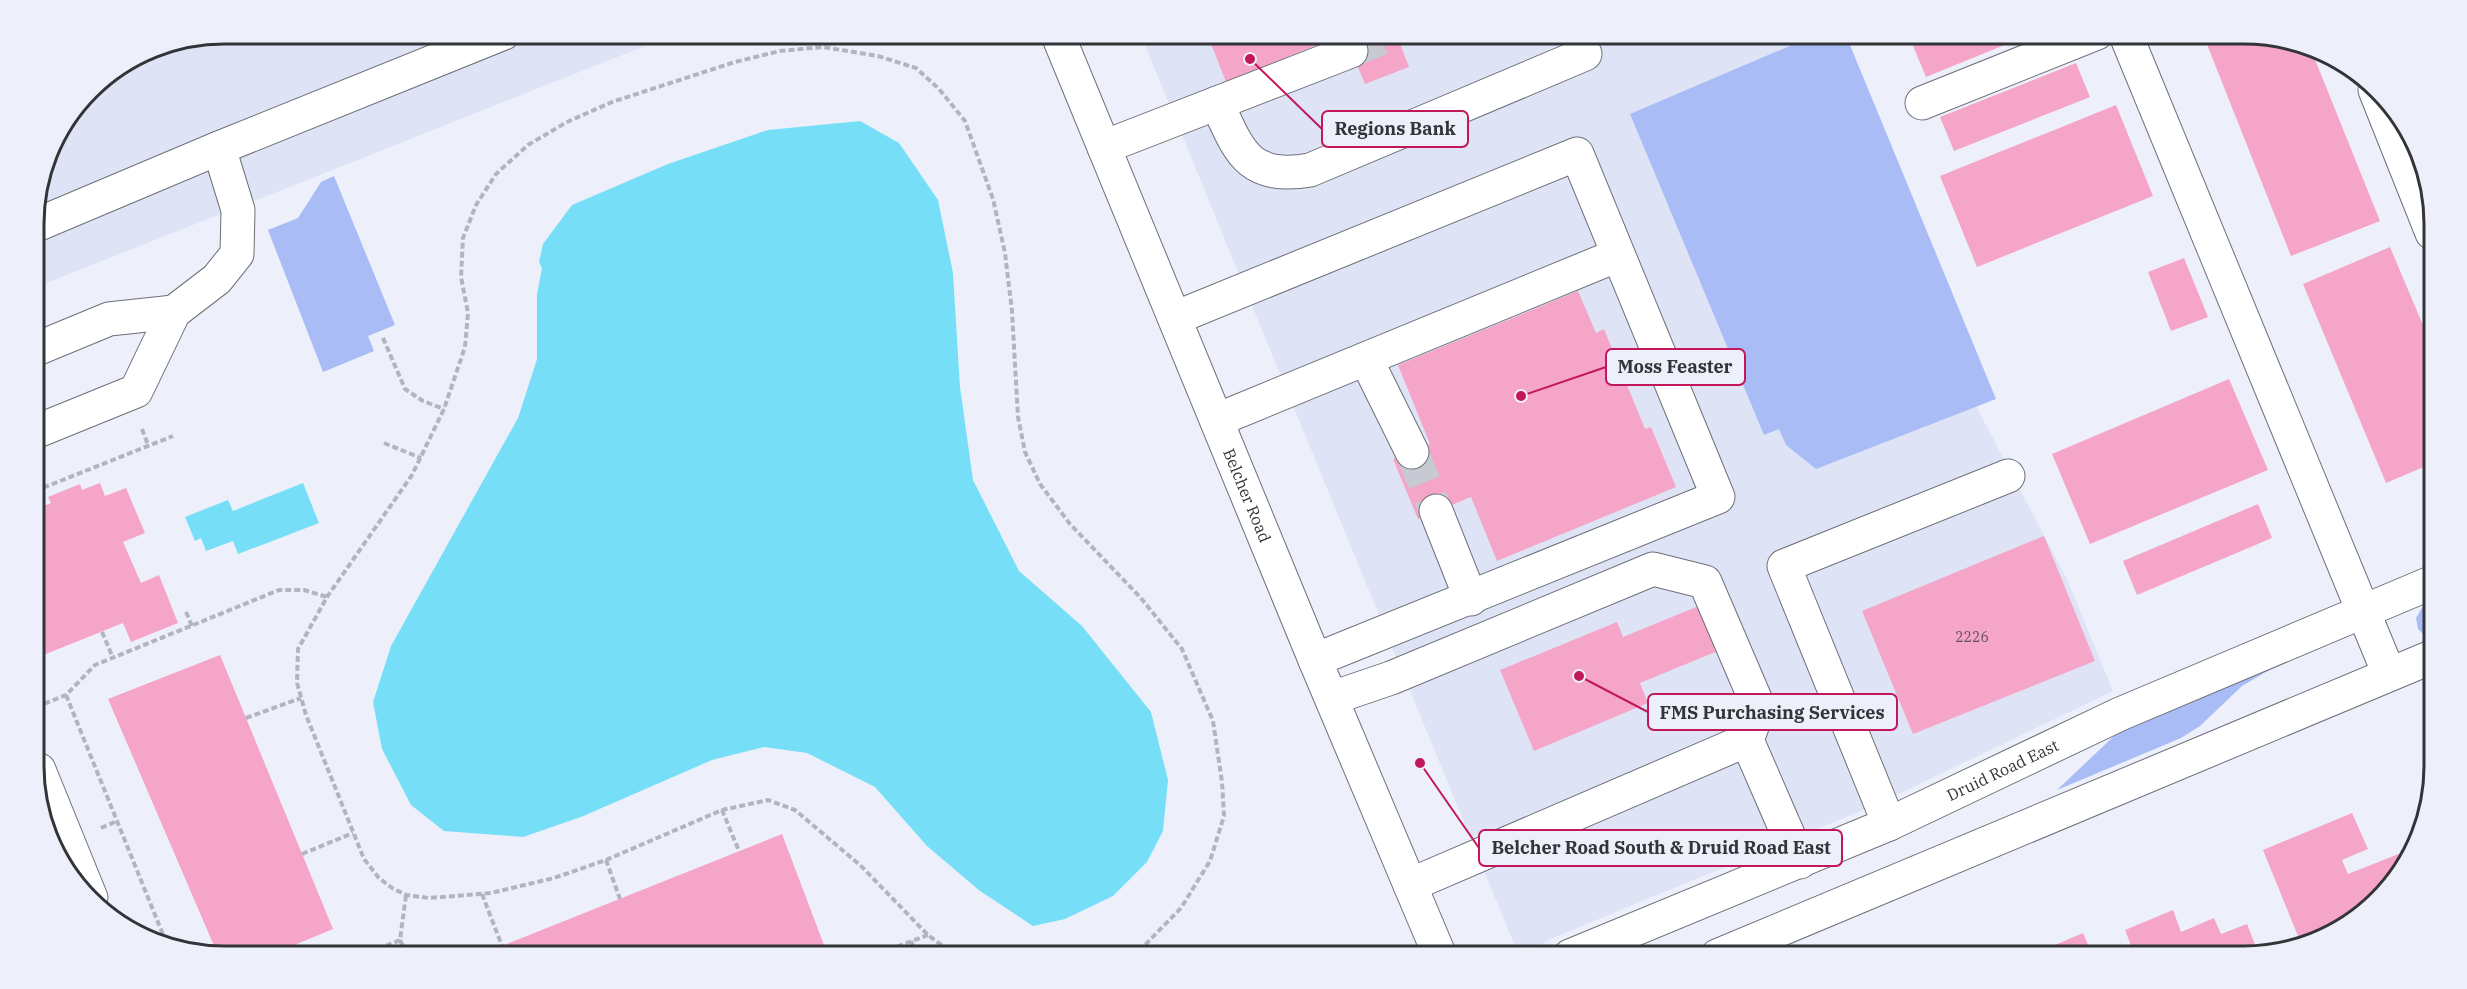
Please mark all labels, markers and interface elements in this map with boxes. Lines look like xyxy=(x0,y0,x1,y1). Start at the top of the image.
callout: Regions Bank xyxy=(1322,111,1468,147)
text: Regions Bank xyxy=(1334,117,1456,140)
callout: Moss Feaster xyxy=(1606,349,1745,385)
text: Moss Feaster xyxy=(1617,355,1733,378)
street label: Belcher Road xyxy=(1219,445,1276,546)
house number: 2226 xyxy=(1955,628,1989,646)
callout: FMS Purchasing Services xyxy=(1648,694,1897,730)
text: FMS Purchasing Services xyxy=(1659,701,1885,724)
street label: Druid Road East xyxy=(1943,735,2062,805)
callout: Belcher Road South & Druid Road East xyxy=(1479,830,1842,866)
text: Belcher Road South & Druid Road East xyxy=(1491,836,1831,859)

